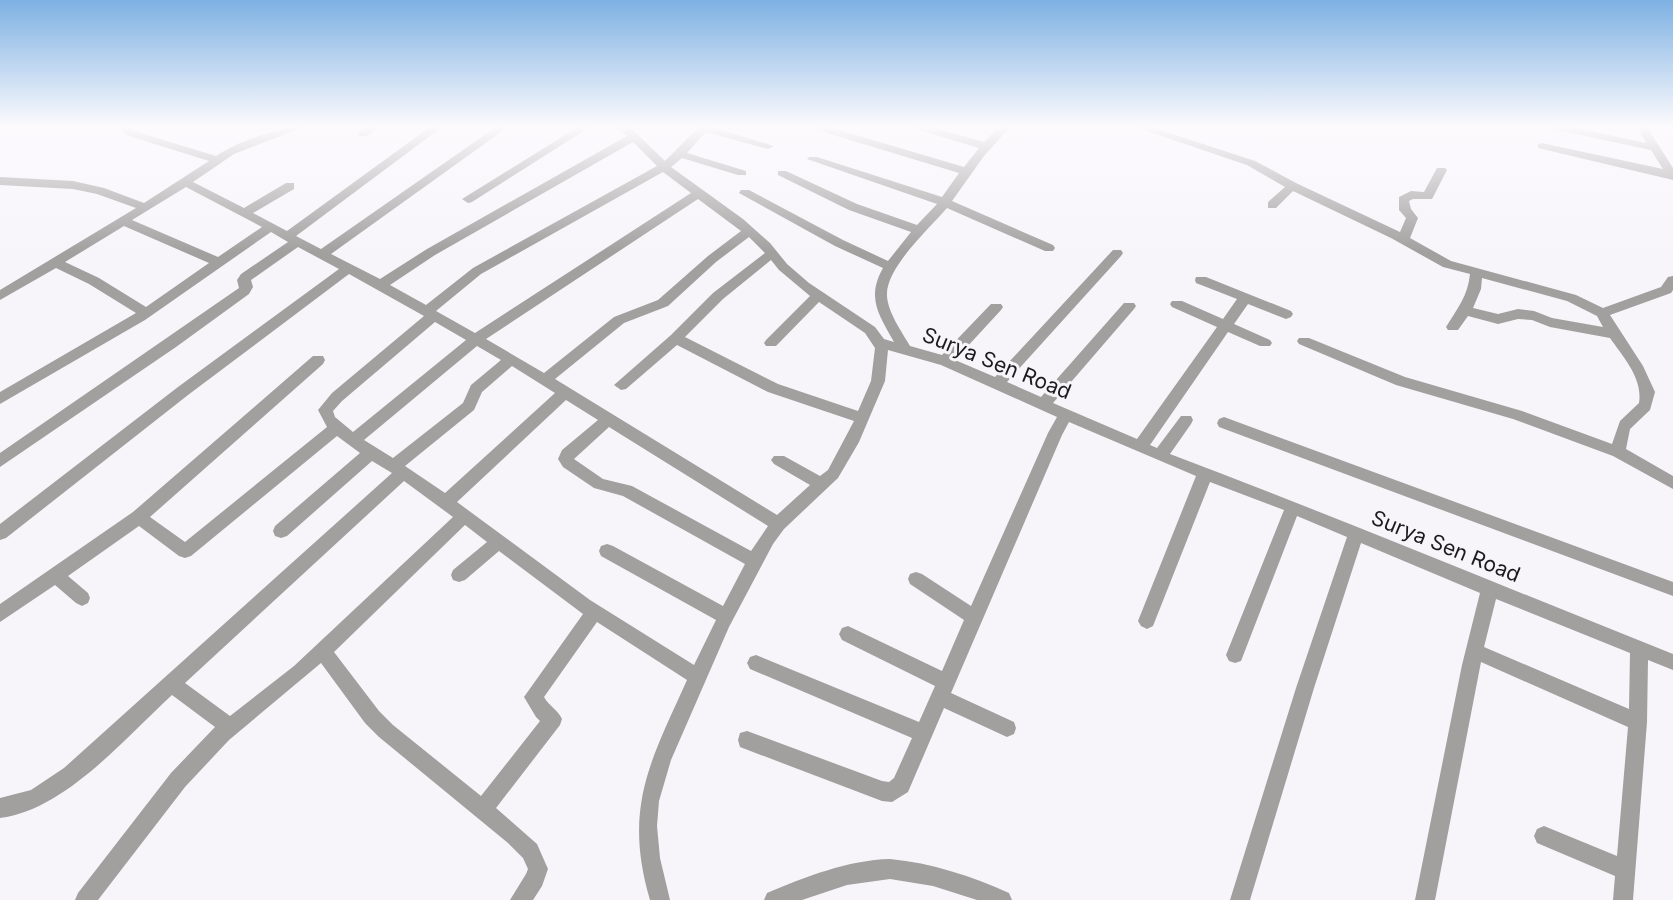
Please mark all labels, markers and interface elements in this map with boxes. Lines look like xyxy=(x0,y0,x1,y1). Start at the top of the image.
street label: Surya Sen Road xyxy=(919,322,1075,404)
street label: Surya Sen Road xyxy=(1368,505,1524,587)

